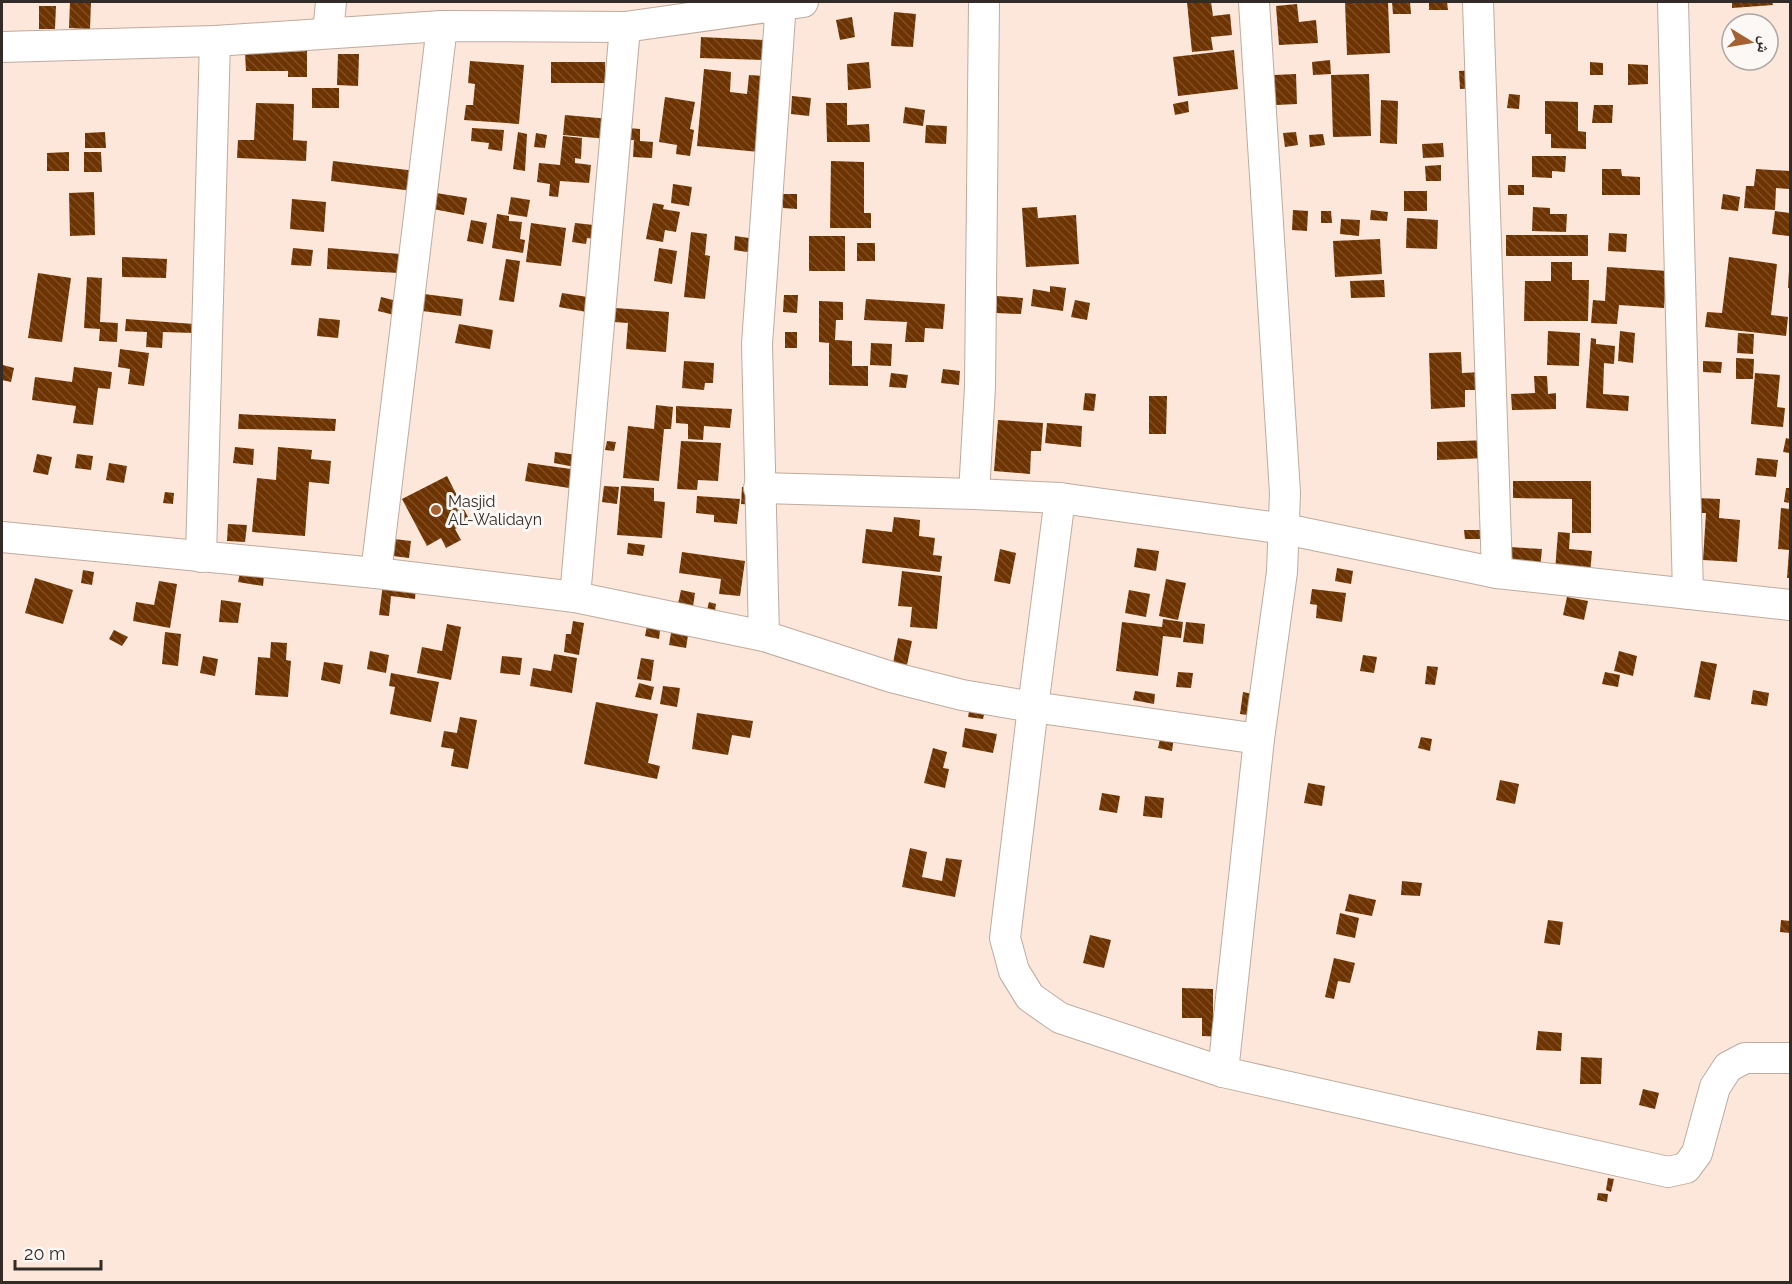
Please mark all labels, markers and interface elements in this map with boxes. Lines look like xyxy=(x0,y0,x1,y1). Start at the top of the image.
north arrow xyxy=(1720,12,1780,72)
text: ش xyxy=(1753,35,1775,55)
place label: Masjid AL-Walidayn xyxy=(448,492,542,529)
marker: Masjid AL-Walidayn xyxy=(429,503,443,517)
scale bar xyxy=(15,1233,100,1271)
text: 20 m xyxy=(24,1243,66,1264)

